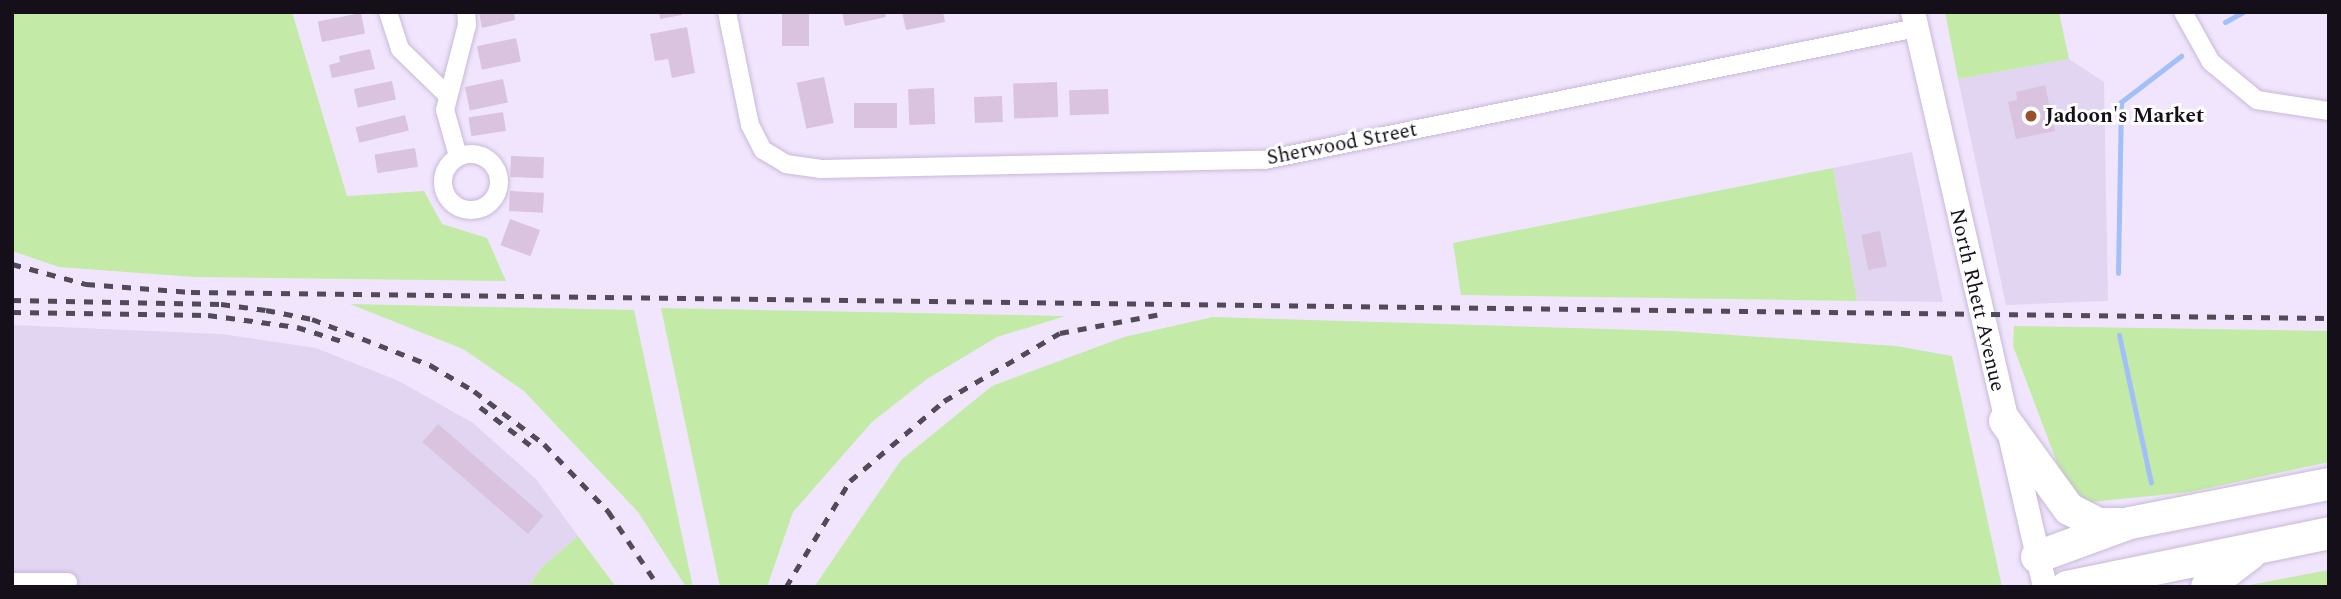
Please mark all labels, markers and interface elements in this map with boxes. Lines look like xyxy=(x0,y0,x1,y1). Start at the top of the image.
place label: Jadoon's Market xyxy=(2045,103,2204,129)
marker: Jadoon's Market xyxy=(2023,108,2039,124)
street label: Sherwood Street xyxy=(1265,117,1419,171)
street label: North Rhett Avenue xyxy=(1944,206,2010,394)

